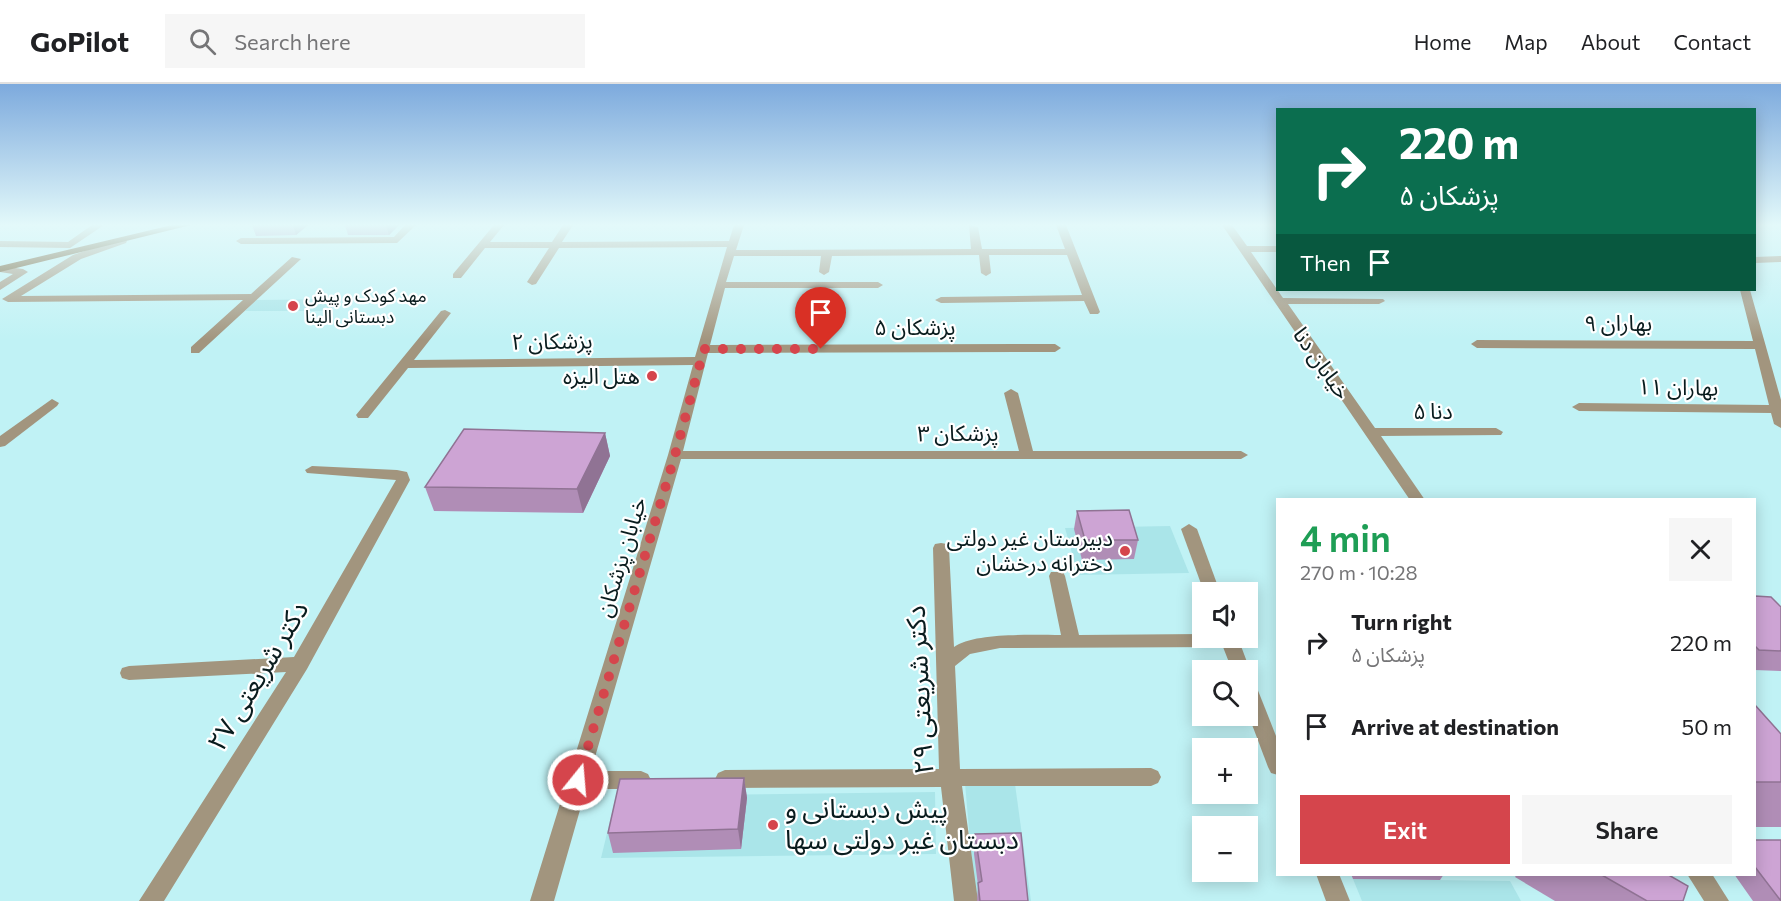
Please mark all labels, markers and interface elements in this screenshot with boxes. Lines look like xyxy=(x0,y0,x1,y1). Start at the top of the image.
search box xyxy=(165,14,585,68)
text: GoPilot xyxy=(30,24,129,58)
icon: search xyxy=(186,25,219,58)
text: Search here xyxy=(234,28,351,55)
text: Home xyxy=(1414,29,1471,54)
text: Map xyxy=(1504,29,1548,54)
text: About xyxy=(1581,29,1640,54)
text: Contact xyxy=(1673,29,1751,54)
text: 220 m xyxy=(1399,116,1519,168)
icon: right xyxy=(1300,132,1378,210)
text: ۵ پزشکان xyxy=(1399,178,1499,211)
icon: arrive xyxy=(1363,246,1396,279)
text: Then xyxy=(1300,249,1351,276)
place label: مهد کودک و پیش دبستانی الینا xyxy=(305,284,427,328)
pin xyxy=(795,287,846,349)
icon: arrive xyxy=(804,296,837,329)
marker: مهد کودک و پیش دبستانی الینا xyxy=(286,299,300,313)
street label: ۹ بهاران xyxy=(1584,309,1652,337)
street label: ۵ پزشکان xyxy=(874,313,956,342)
street label: خیابان دنا xyxy=(1288,321,1357,404)
street label: ۲ پزشکان xyxy=(511,326,593,357)
place label: هتل الیزه xyxy=(563,362,640,389)
marker: هتل الیزه xyxy=(645,369,659,383)
street label: ۱۱ بهاران xyxy=(1637,372,1719,402)
street label: ۵ دنا xyxy=(1413,397,1453,424)
street label: ۳ پزشکان xyxy=(917,419,999,448)
street label: خیابان پزشکان xyxy=(590,494,654,621)
text: 4 min xyxy=(1300,515,1391,559)
button: close xyxy=(1669,518,1732,581)
place label: دبیرستان غیر دولتی دخترانه درخشان xyxy=(947,524,1113,577)
marker: دبیرستان غیر دولتی دخترانه درخشان xyxy=(1118,544,1132,558)
text: 270 m · 10:28 xyxy=(1300,560,1418,584)
map controls xyxy=(1192,582,1258,882)
button: sound xyxy=(1192,582,1258,648)
street label: ۲۷ دکتر شریعتی xyxy=(199,594,315,757)
street label: ۲۹ دکتر شریعتی xyxy=(898,605,940,775)
text: Turn right xyxy=(1351,608,1452,635)
icon: right xyxy=(1300,626,1333,659)
text: 220 m xyxy=(1670,629,1732,656)
text: ۵ پزشکان xyxy=(1351,642,1425,666)
button: search xyxy=(1192,660,1258,726)
icon: arrive xyxy=(1300,710,1333,743)
text: Arrive at destination xyxy=(1351,713,1559,740)
text: 50 m xyxy=(1682,713,1732,740)
button: + xyxy=(1192,738,1258,804)
position arrow xyxy=(546,748,610,812)
place label: پیش دبستانی و دبستان غیر دولتی سها xyxy=(785,791,1019,856)
button: Exit xyxy=(1300,795,1510,864)
button: Share xyxy=(1522,795,1732,864)
button: − xyxy=(1192,816,1258,882)
marker: پیش دبستانی و دبستان غیر دولتی سها xyxy=(766,818,780,832)

